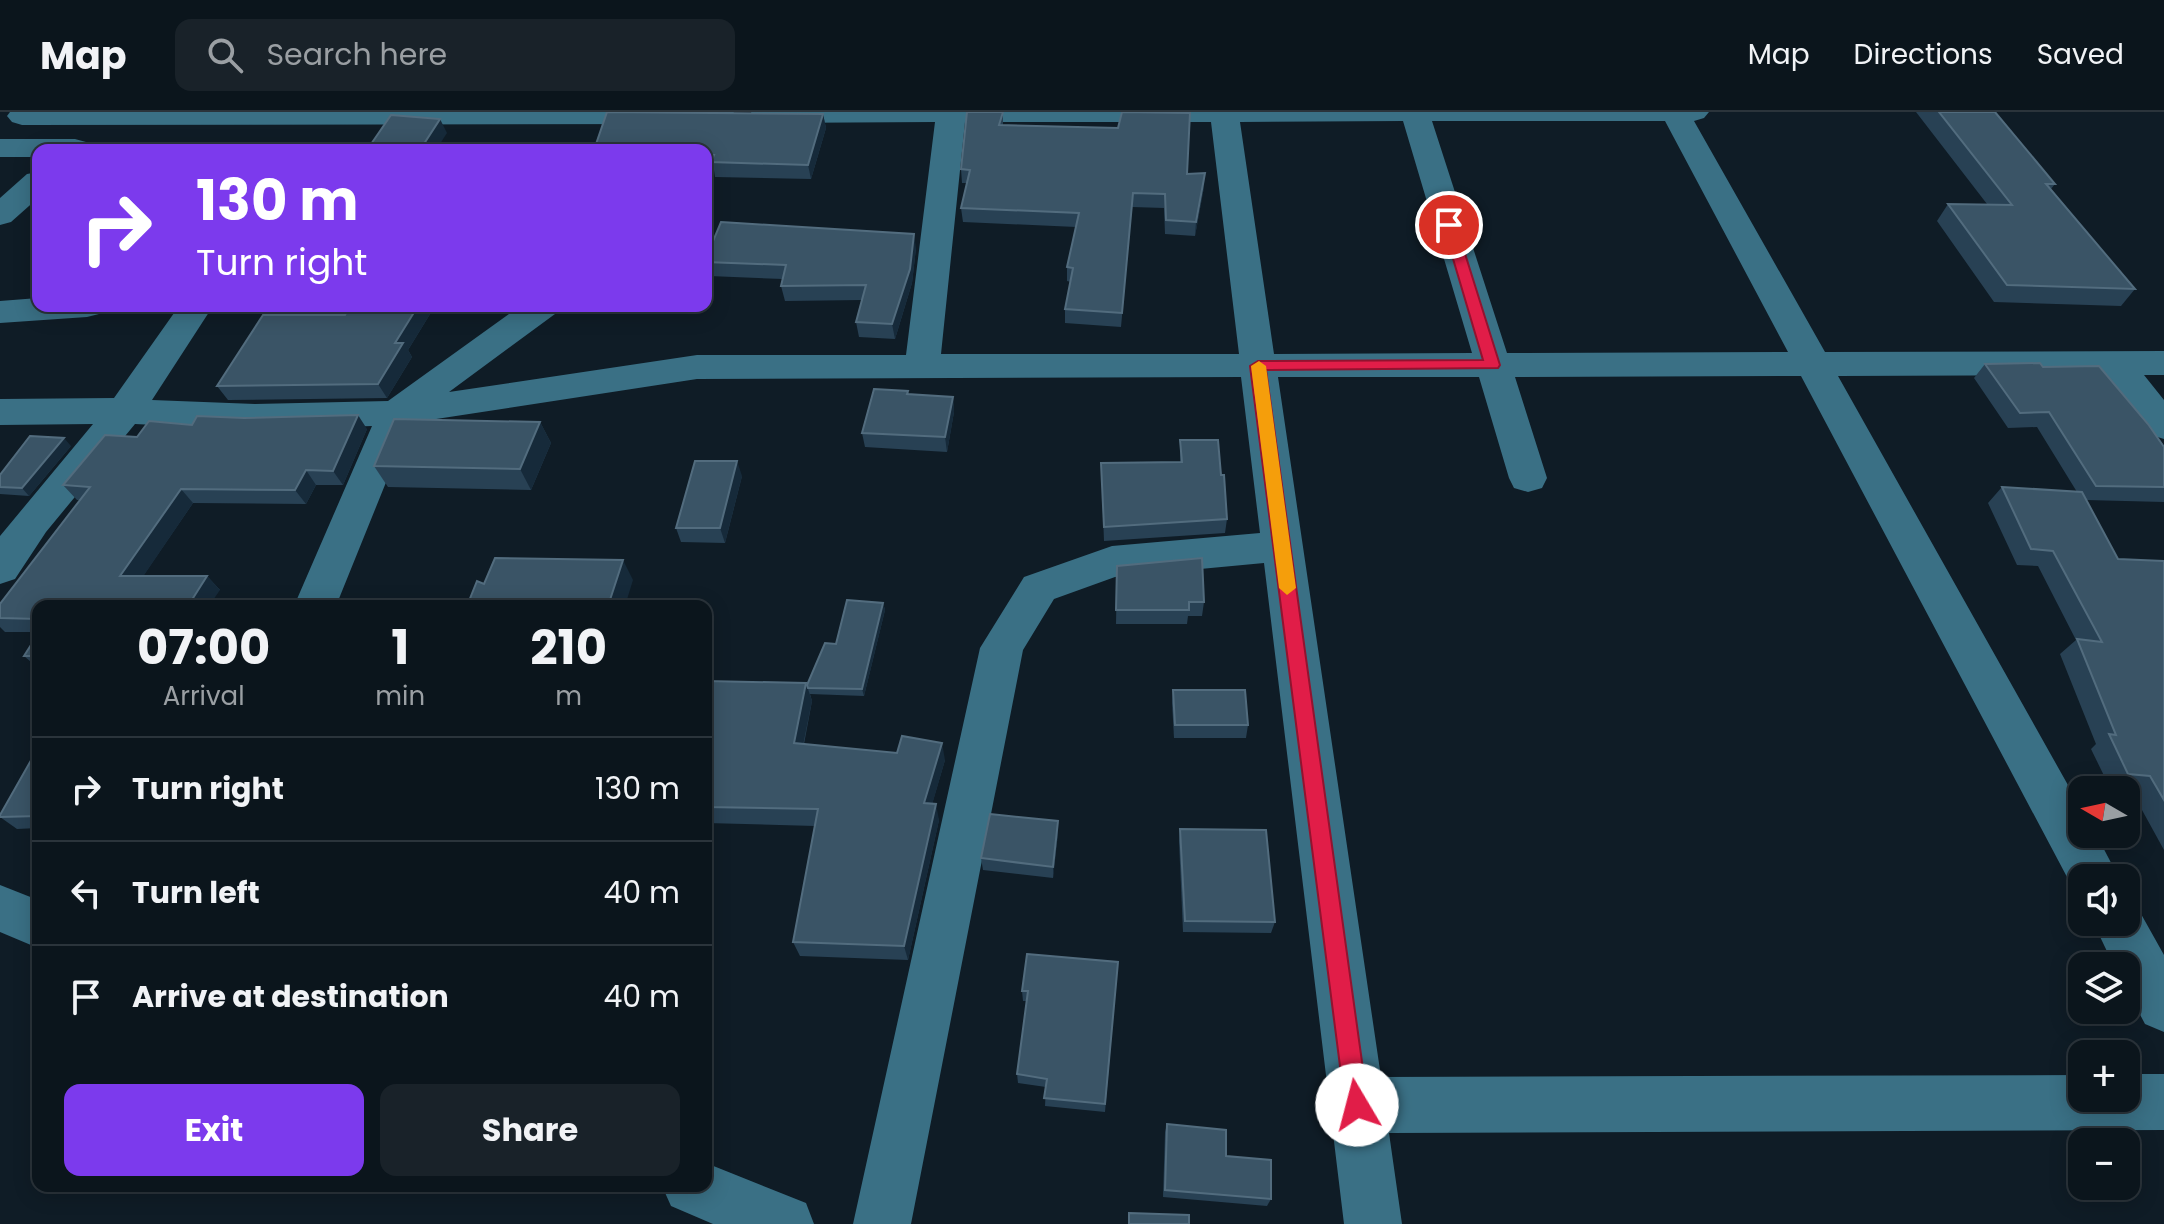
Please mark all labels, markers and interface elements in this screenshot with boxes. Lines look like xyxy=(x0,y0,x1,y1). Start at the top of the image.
search box xyxy=(175,19,735,91)
text: Map xyxy=(40,29,127,82)
icon: search xyxy=(203,33,247,77)
text: Search here xyxy=(267,33,447,76)
text: Map xyxy=(1748,35,1810,74)
text: Directions xyxy=(1854,35,1993,74)
text: Saved xyxy=(2037,35,2124,74)
text: 130 m xyxy=(196,161,359,240)
icon: right xyxy=(64,176,168,280)
pin xyxy=(1415,191,1483,259)
icon: arrive xyxy=(1427,203,1471,247)
text: Turn right xyxy=(196,237,367,288)
text: 07:00 xyxy=(137,614,270,681)
text: 1 xyxy=(391,614,409,681)
text: 210 xyxy=(530,614,607,681)
text: Arrival xyxy=(163,678,245,714)
text: min xyxy=(375,678,425,714)
text: m xyxy=(555,678,582,714)
icon: right xyxy=(64,767,108,811)
text: Turn right xyxy=(132,767,284,810)
text: 130 m xyxy=(595,767,680,810)
north arrow xyxy=(2068,776,2140,848)
map controls xyxy=(2068,776,2140,1200)
button: sound xyxy=(2068,864,2140,936)
icon: left xyxy=(64,871,108,915)
text: Turn left xyxy=(132,871,260,914)
text: 40 m xyxy=(603,871,680,914)
button: layers xyxy=(2068,952,2140,1024)
icon: arrive xyxy=(64,975,108,1019)
text: Arrive at destination xyxy=(132,975,449,1018)
text: 40 m xyxy=(603,975,680,1018)
button: + xyxy=(2068,1040,2140,1112)
position arrow xyxy=(1315,1063,1399,1147)
button: Exit xyxy=(64,1084,364,1176)
button: Share xyxy=(380,1084,680,1176)
button: − xyxy=(2068,1128,2140,1200)

